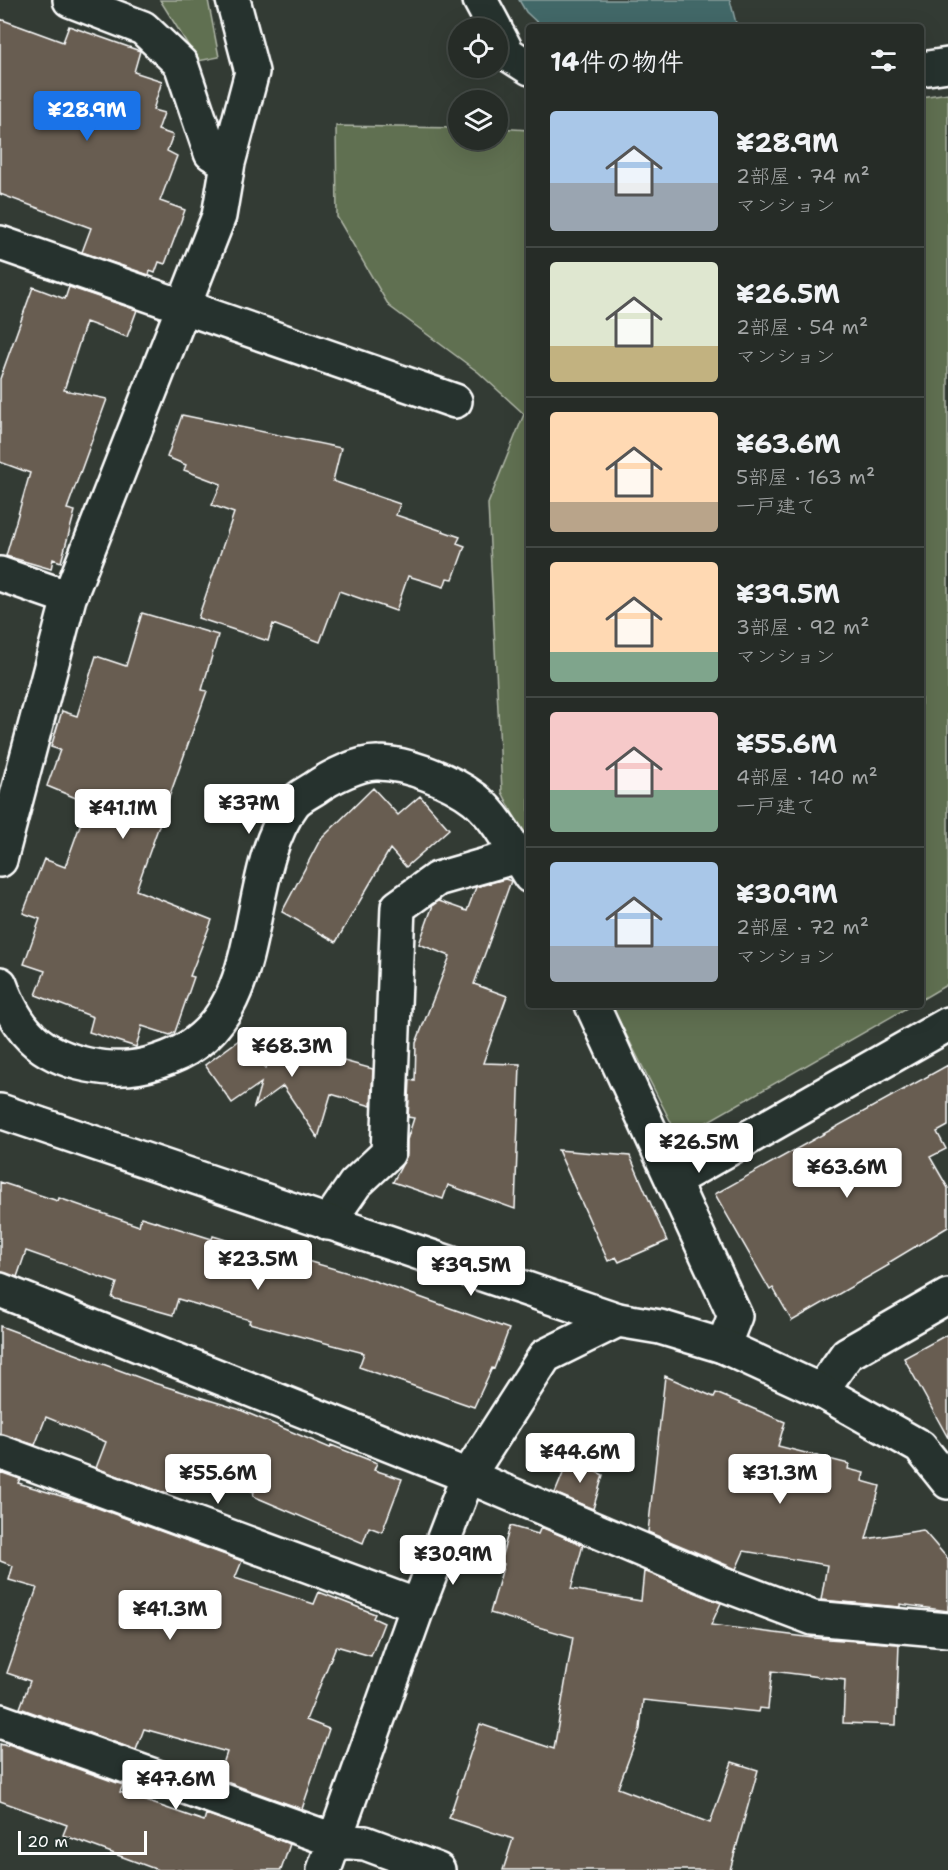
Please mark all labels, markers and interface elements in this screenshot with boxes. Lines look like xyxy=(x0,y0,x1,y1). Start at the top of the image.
map controls xyxy=(448,18,508,150)
button: locate xyxy=(448,18,508,78)
text: 14件の物件 xyxy=(550,44,684,79)
icon: filters xyxy=(867,44,900,77)
button: layers xyxy=(448,90,508,150)
pin: ¥28.9M xyxy=(38,91,136,142)
text: ¥28.9M xyxy=(48,97,126,123)
text: ¥28.9M xyxy=(736,125,839,160)
icon: home xyxy=(598,135,670,207)
text: 2部屋 · 74 m² xyxy=(736,163,870,189)
text: マンション xyxy=(736,192,835,218)
text: ¥26.5M xyxy=(736,276,840,311)
icon: home xyxy=(598,286,670,358)
text: 2部屋 · 54 m² xyxy=(736,314,868,340)
text: マンション xyxy=(736,343,835,369)
text: ¥63.6M xyxy=(736,426,841,461)
icon: home xyxy=(598,436,670,508)
text: 5部屋 · 163 m² xyxy=(736,464,875,490)
text: 一戸建て xyxy=(736,493,816,519)
text: ¥39.5M xyxy=(736,576,840,611)
icon: home xyxy=(598,586,670,658)
text: 3部屋 · 92 m² xyxy=(736,614,870,640)
text: マンション xyxy=(736,643,835,669)
text: ¥55.6M xyxy=(736,726,837,761)
icon: home xyxy=(598,736,670,808)
text: 4部屋 · 140 m² xyxy=(736,764,878,790)
pin: ¥37M xyxy=(213,784,285,835)
pin: ¥41.1M xyxy=(74,789,172,840)
text: ¥37M xyxy=(218,790,280,816)
text: 一戸建て xyxy=(736,793,816,819)
text: ¥41.1M xyxy=(89,795,157,821)
text: ¥30.9M xyxy=(736,876,838,911)
icon: home xyxy=(598,886,670,958)
text: 2部屋 · 72 m² xyxy=(736,914,869,940)
text: マンション xyxy=(736,943,835,969)
pin: ¥68.3M xyxy=(243,1027,341,1078)
text: ¥68.3M xyxy=(251,1033,333,1059)
pin: ¥26.5M xyxy=(650,1123,748,1174)
text: ¥26.5M xyxy=(659,1129,739,1155)
pin: ¥63.6M xyxy=(798,1148,896,1199)
text: ¥63.6M xyxy=(807,1154,887,1180)
pin: ¥23.5M xyxy=(209,1240,307,1291)
text: ¥23.5M xyxy=(218,1246,298,1272)
pin: ¥39.5M xyxy=(422,1246,520,1297)
text: ¥39.5M xyxy=(431,1252,511,1278)
pin: ¥44.6M xyxy=(531,1433,629,1484)
text: ¥44.6M xyxy=(540,1439,620,1465)
pin: ¥55.6M xyxy=(169,1454,267,1505)
pin: ¥31.3M xyxy=(731,1454,829,1505)
text: ¥55.6M xyxy=(179,1460,257,1486)
text: ¥31.3M xyxy=(742,1460,818,1486)
pin: ¥30.9M xyxy=(404,1535,502,1586)
text: ¥30.9M xyxy=(414,1541,492,1567)
pin: ¥41.3M xyxy=(121,1590,219,1641)
text: ¥41.3M xyxy=(133,1596,207,1622)
pin: ¥47.6M xyxy=(127,1760,225,1811)
text: ¥47.6M xyxy=(136,1766,216,1792)
scale bar xyxy=(18,1828,147,1856)
text: 20 m xyxy=(27,1831,68,1852)

